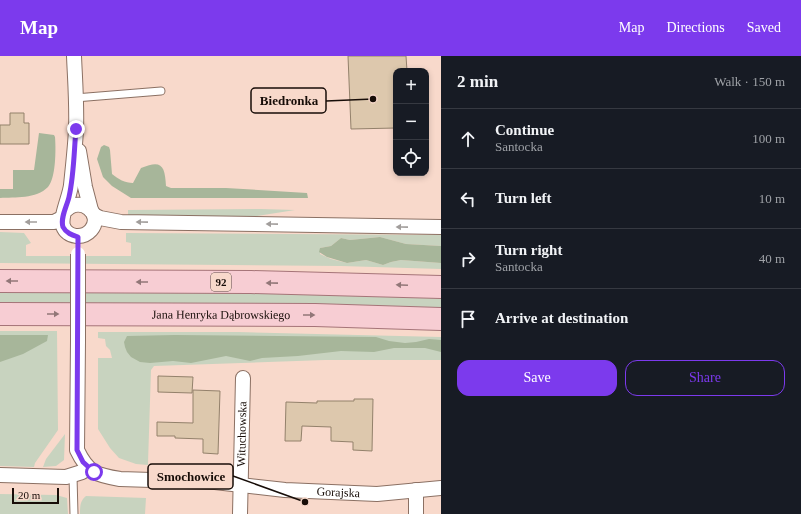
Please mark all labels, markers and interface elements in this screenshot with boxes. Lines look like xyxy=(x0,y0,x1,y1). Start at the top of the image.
text: Map xyxy=(20,17,58,38)
text: Map xyxy=(619,20,644,35)
text: Directions xyxy=(666,20,725,35)
text: Saved xyxy=(747,20,781,35)
map controls xyxy=(393,68,429,176)
button: + xyxy=(393,68,429,104)
text: 2 min xyxy=(457,72,498,91)
text: Walk · 150 m xyxy=(714,74,785,89)
callout: Biedronka xyxy=(251,88,326,113)
text: Biedronka xyxy=(260,93,319,108)
button: − xyxy=(393,104,429,140)
route end xyxy=(67,120,85,138)
text: Continue xyxy=(495,122,554,138)
icon: ahead xyxy=(457,128,479,150)
text: 100 m xyxy=(752,131,785,146)
text: Santocka xyxy=(495,139,543,154)
button: locate xyxy=(393,140,429,176)
icon: left xyxy=(457,188,479,210)
text: Turn left xyxy=(495,190,552,206)
text: 10 m xyxy=(759,191,785,206)
one-way arrow xyxy=(25,219,37,226)
one-way arrow xyxy=(135,219,148,225)
one-way arrow xyxy=(266,221,278,228)
one-way arrow xyxy=(395,224,408,230)
text: Turn right xyxy=(495,242,562,258)
icon: right xyxy=(457,248,479,270)
text: 40 m xyxy=(759,251,785,266)
text: Santocka xyxy=(495,259,543,274)
road number: 92 xyxy=(211,273,231,291)
one-way arrow xyxy=(5,278,18,284)
one-way arrow xyxy=(135,279,148,285)
one-way arrow xyxy=(265,280,278,286)
one-way arrow xyxy=(396,282,408,289)
street label: Jana Henryka Dąbrowskiego xyxy=(152,307,290,322)
icon: arrive xyxy=(457,308,479,330)
text: Arrive at destination xyxy=(495,310,628,326)
one-way arrow xyxy=(47,311,60,317)
one-way arrow xyxy=(303,312,316,318)
button: Save xyxy=(457,360,617,396)
button: Share xyxy=(625,360,785,396)
street label: Wituchowska xyxy=(234,400,250,467)
route start xyxy=(85,463,103,481)
callout: Smochowice xyxy=(148,464,233,489)
text: Smochowice xyxy=(157,469,226,484)
street label: Gorajska xyxy=(316,484,361,500)
scale bar xyxy=(12,486,59,505)
text: 20 m xyxy=(18,489,40,501)

